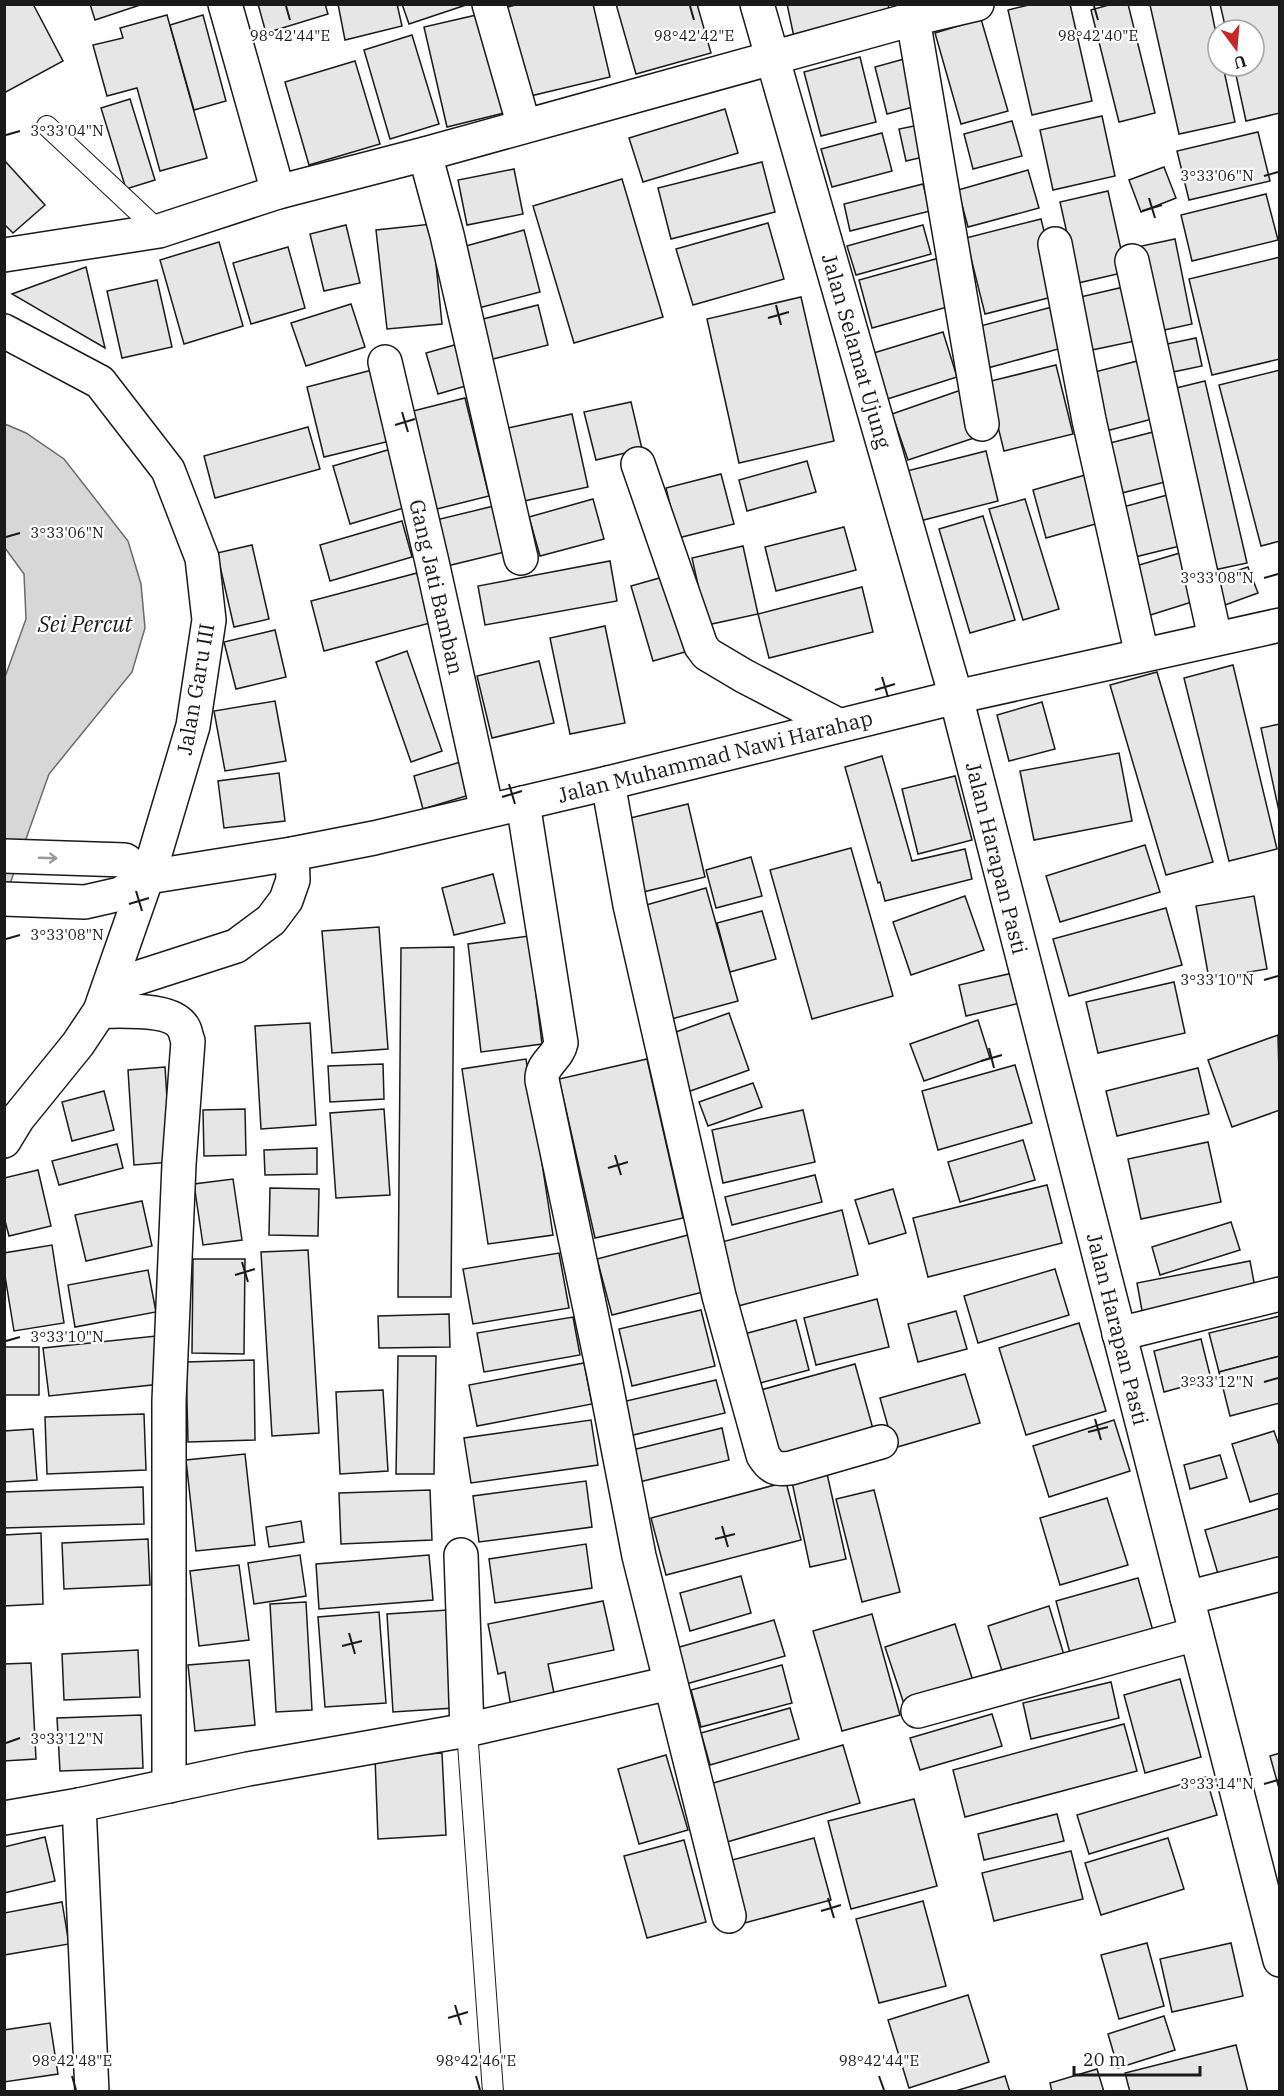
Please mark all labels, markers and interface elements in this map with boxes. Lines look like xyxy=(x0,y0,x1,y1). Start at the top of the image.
north arrow xyxy=(1206,18,1266,78)
text: 98°42'44"E xyxy=(250,26,330,45)
text: 98°42'42"E xyxy=(654,26,734,45)
text: 98°42'40"E xyxy=(1058,26,1138,45)
text: U xyxy=(1231,51,1249,74)
text: 3°33'04"N xyxy=(30,121,104,140)
text: 3°33'06"N xyxy=(1180,166,1254,185)
street label: Jalan Selamat Ujung xyxy=(816,250,898,452)
street label: Gang Jati Bamban xyxy=(403,496,471,678)
text: 3°33'06"N xyxy=(30,523,104,542)
text: 3°33'08"N xyxy=(1180,568,1254,587)
water label: Sei Percut xyxy=(37,609,133,638)
street label: Jalan Garu III xyxy=(170,621,220,757)
street label: Jalan Muhammad Nawi Harahap xyxy=(555,703,875,809)
street label: Jalan Harapan Pasti xyxy=(960,759,1034,957)
one-way arrow xyxy=(38,852,58,863)
text: 3°33'08"N xyxy=(30,925,104,944)
text: 3°33'10"N xyxy=(1180,970,1254,989)
street label: Jalan Harapan Pasti xyxy=(1081,1230,1155,1428)
text: 3°33'10"N xyxy=(30,1327,104,1346)
text: 3°33'12"N xyxy=(1180,1372,1254,1391)
text: 3°33'12"N xyxy=(30,1729,104,1748)
text: 3°33'14"N xyxy=(1180,1774,1254,1793)
scale bar xyxy=(1074,2039,1200,2077)
text: 20 m xyxy=(1083,2048,1126,2071)
text: 98°42'48"E xyxy=(32,2051,112,2070)
text: 98°42'46"E xyxy=(436,2051,516,2070)
text: 98°42'44"E xyxy=(839,2051,919,2070)

